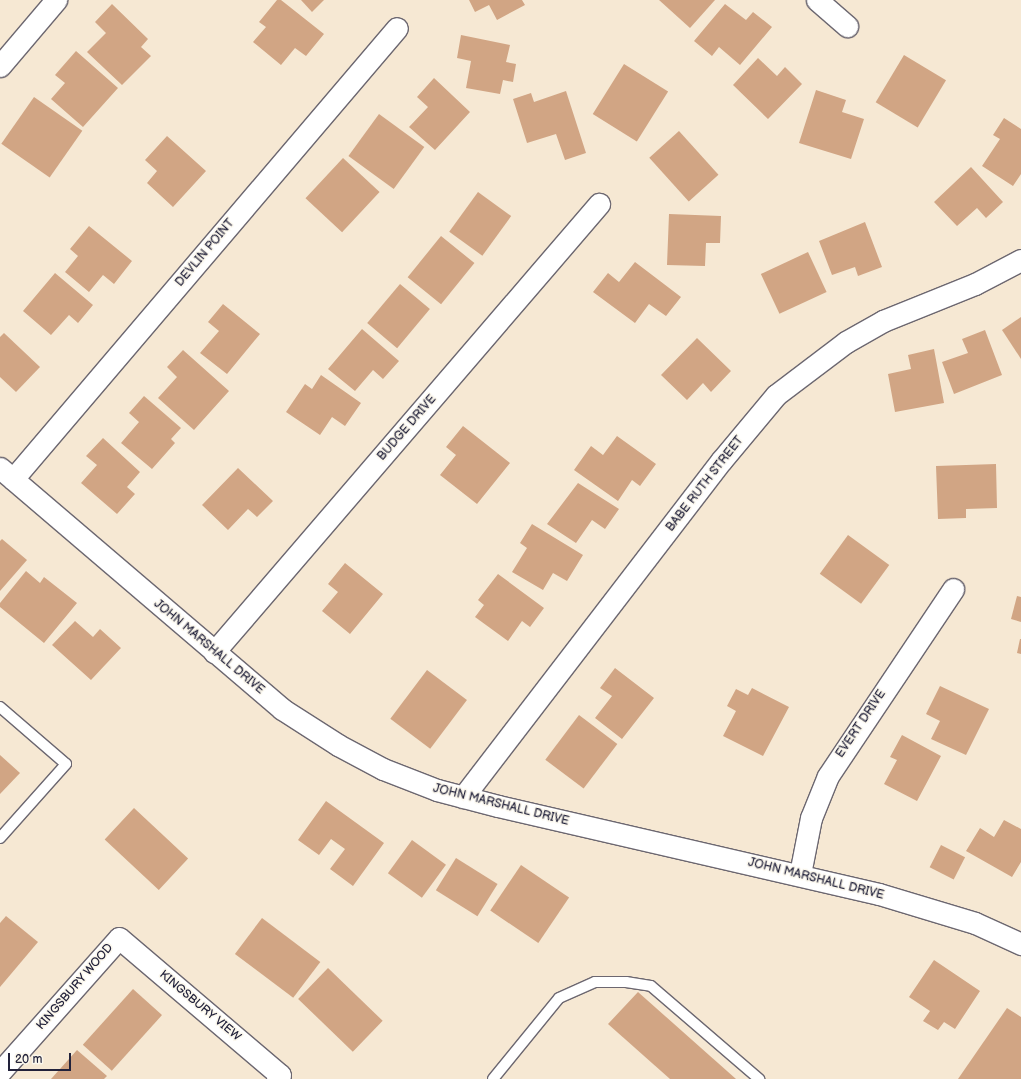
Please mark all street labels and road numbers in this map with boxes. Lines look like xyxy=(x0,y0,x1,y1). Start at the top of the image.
street label: DEVLIN POINT xyxy=(173,216,237,290)
street label: BUDGE DRIVE xyxy=(375,392,439,464)
street label: BABE RUTH STREET xyxy=(663,433,747,535)
street label: JOHN MARSHALL DRIVE xyxy=(151,597,267,697)
street label: EVERT DRIVE xyxy=(833,687,889,761)
street label: JOHN MARSHALL DRIVE xyxy=(432,781,570,829)
street label: JOHN MARSHALL DRIVE xyxy=(747,855,885,903)
street label: KINGSBURY WOOD xyxy=(34,941,116,1033)
street label: KINGSBURY VIEW xyxy=(156,968,244,1044)

